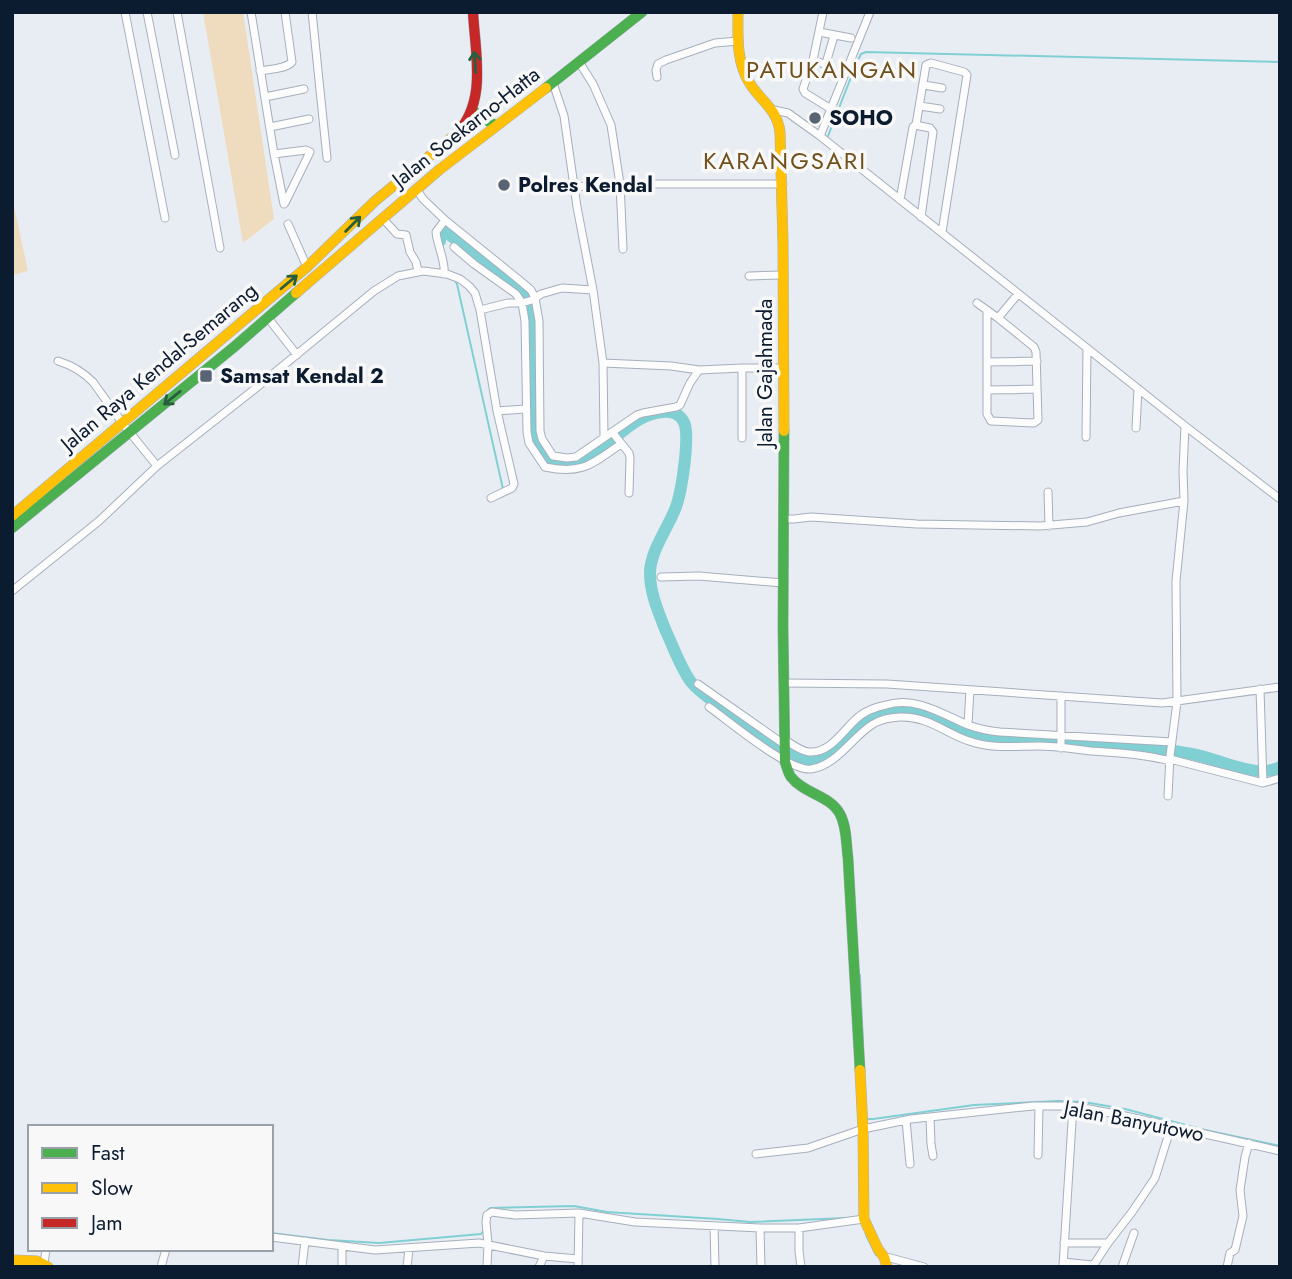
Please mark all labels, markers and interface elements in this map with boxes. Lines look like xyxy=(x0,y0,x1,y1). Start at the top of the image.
one-way arrow xyxy=(469,50,482,73)
district label: PATUKANGAN xyxy=(746,52,918,87)
street label: Jalan Soekarno-Hatta xyxy=(384,60,546,196)
place label: SOHO xyxy=(829,103,893,133)
marker: SOHO xyxy=(807,110,823,126)
district label: KARANGSARI xyxy=(703,143,867,178)
place label: Polres Kendal xyxy=(518,170,653,200)
marker: Polres Kendal xyxy=(496,177,512,193)
one-way arrow xyxy=(344,215,361,232)
one-way arrow xyxy=(279,274,297,290)
street label: Jalan Raya Kendal-Semarang xyxy=(52,276,264,460)
street label: Jalan Gajahmada xyxy=(750,299,780,450)
place label: Samsat Kendal 2 xyxy=(220,361,384,391)
marker: Samsat Kendal 2 xyxy=(198,368,214,384)
one-way arrow xyxy=(163,390,181,405)
street label: Jalan Banyutowo xyxy=(1058,1092,1207,1149)
legend xyxy=(28,1125,273,1251)
text: Fast xyxy=(91,1138,124,1168)
text: Slow xyxy=(91,1173,133,1203)
text: Jam xyxy=(88,1208,123,1238)

